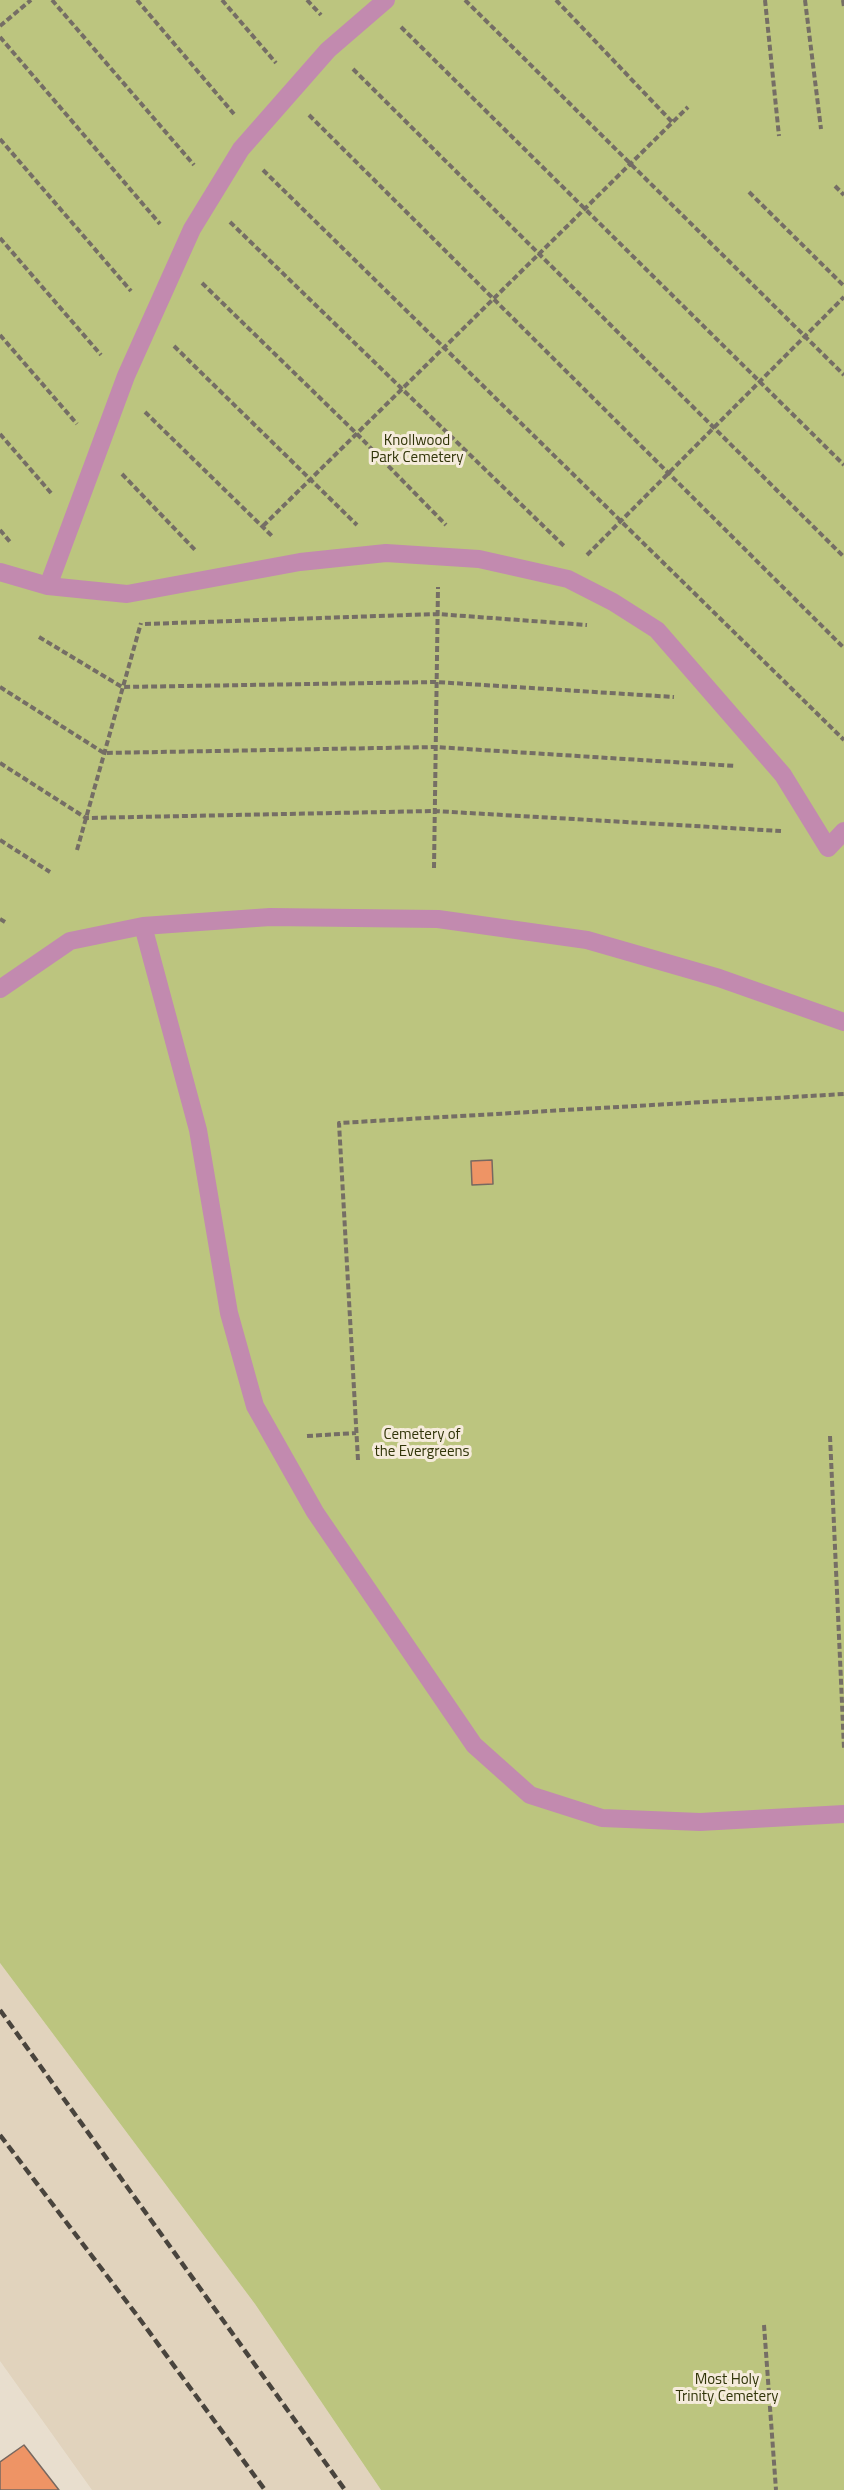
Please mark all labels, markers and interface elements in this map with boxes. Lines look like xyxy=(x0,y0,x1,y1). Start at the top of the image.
park label: Knollwood Park Cemetery xyxy=(371,432,463,467)
park label: Cemetery of the Evergreens xyxy=(375,1426,469,1461)
park label: Most Holy Trinity Cemetery xyxy=(675,2371,779,2406)

